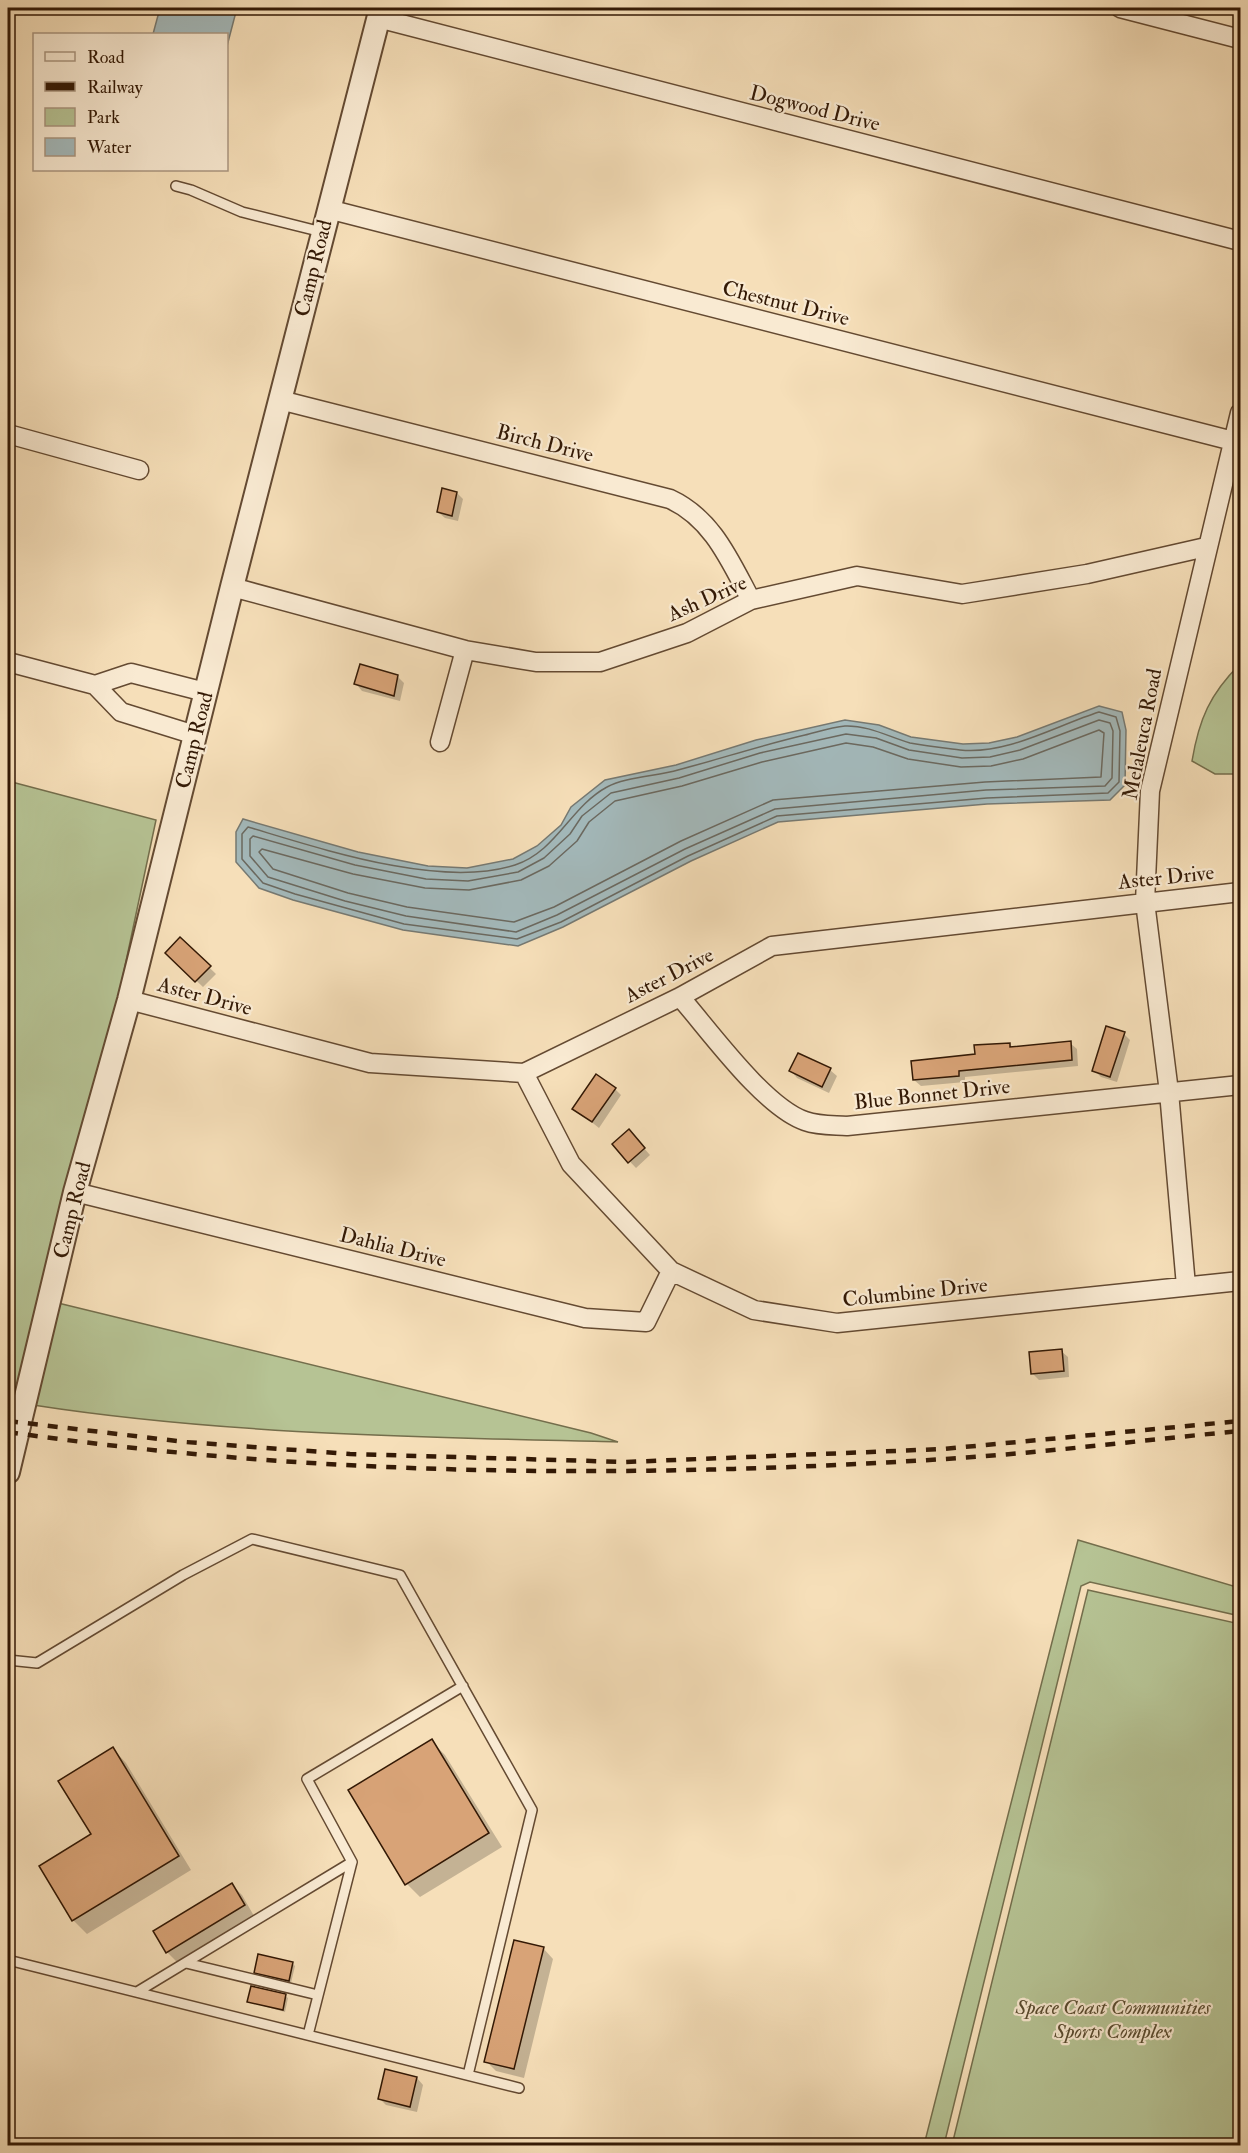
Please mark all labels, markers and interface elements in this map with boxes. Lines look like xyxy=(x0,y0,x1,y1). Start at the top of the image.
legend xyxy=(33,33,228,171)
text: Road xyxy=(87,46,125,69)
text: Railway xyxy=(87,76,144,99)
street label: Dogwood Drive xyxy=(747,79,883,138)
text: Park xyxy=(87,106,120,129)
text: Water xyxy=(86,136,131,159)
street label: Camp Road xyxy=(288,216,339,319)
street label: Chestnut Drive xyxy=(720,275,852,332)
street label: Birch Drive xyxy=(494,418,596,469)
street label: Ash Drive xyxy=(662,569,751,628)
street label: Melaleuca Road xyxy=(1117,666,1169,802)
street label: Camp Road xyxy=(169,688,220,791)
street label: Aster Drive xyxy=(1116,859,1216,896)
street label: Aster Drive xyxy=(619,941,719,1010)
street label: Aster Drive xyxy=(154,971,255,1022)
street label: Blue Bonnet Drive xyxy=(853,1073,1012,1116)
street label: Camp Road xyxy=(47,1158,98,1261)
street label: Dahlia Drive xyxy=(337,1221,449,1274)
street label: Columbine Drive xyxy=(841,1271,989,1314)
park label: Space Coast Communities Sports Complex xyxy=(1014,1994,1212,2045)

